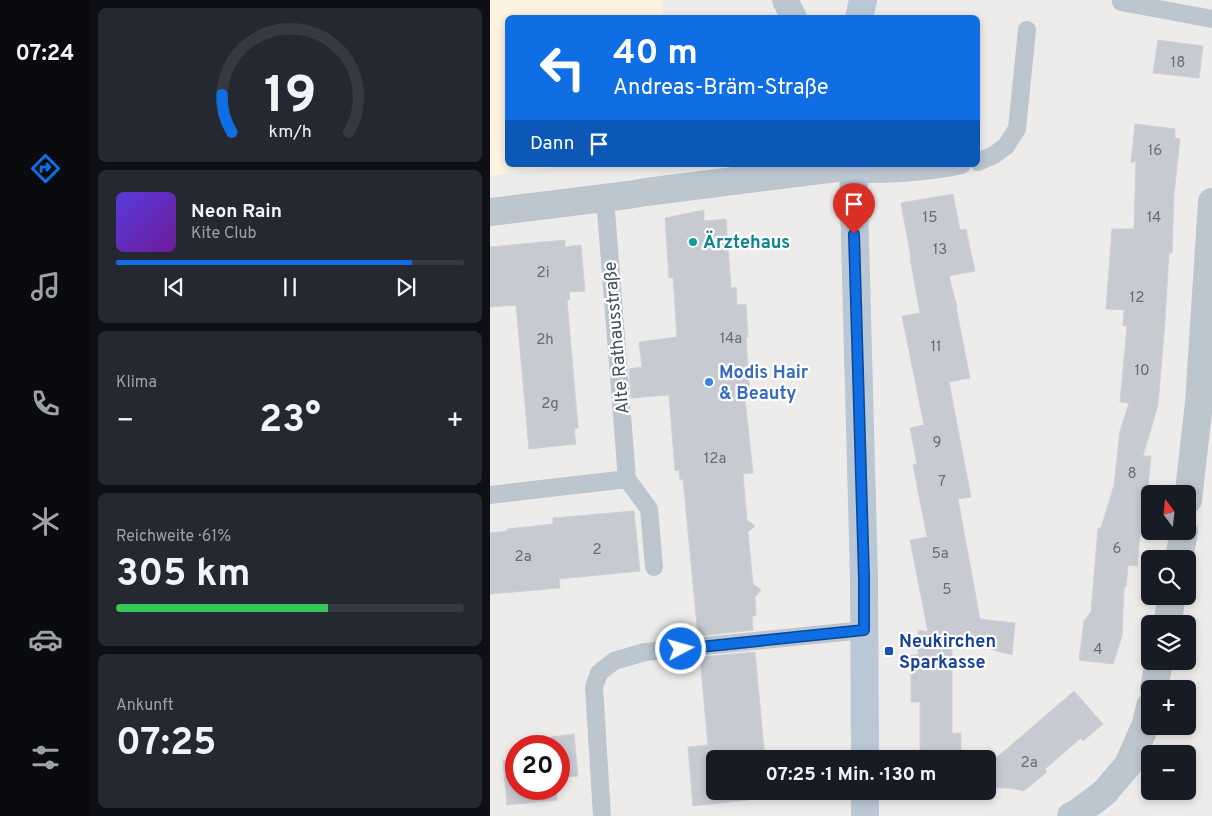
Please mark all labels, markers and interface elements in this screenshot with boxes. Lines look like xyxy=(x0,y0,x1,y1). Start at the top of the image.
text: 40 m xyxy=(613,32,698,76)
icon: left xyxy=(530,35,595,100)
text: 07:24 xyxy=(16,41,74,68)
house number: 18 xyxy=(1171,54,1185,73)
text: 19 xyxy=(264,65,316,131)
text: Andreas-Bräm-Straße xyxy=(613,75,829,102)
text: km/h xyxy=(268,121,312,144)
icon: arrive xyxy=(585,130,613,158)
text: Dann xyxy=(530,132,575,156)
house number: 16 xyxy=(1148,142,1162,161)
icon: directions xyxy=(28,151,63,186)
pin xyxy=(833,183,875,234)
icon: arrive xyxy=(840,190,868,218)
text: Neon Rain xyxy=(191,200,282,224)
house number: 15 xyxy=(923,209,937,228)
house number: 14 xyxy=(1147,209,1161,228)
text: Kite Club xyxy=(191,224,256,244)
place label: Ärztehaus xyxy=(703,230,790,255)
marker: Ärztehaus xyxy=(687,236,699,248)
house number: 13 xyxy=(933,241,947,260)
street label: Alte Rathausstraße xyxy=(599,261,636,415)
house number: 2i xyxy=(537,264,550,283)
icon: music xyxy=(28,269,63,304)
icon: previous xyxy=(160,273,188,301)
icon: pause xyxy=(276,273,304,301)
icon: next xyxy=(392,273,420,301)
house number: 12 xyxy=(1130,289,1144,308)
house number: 14a xyxy=(720,330,742,349)
house number: 2h xyxy=(536,331,554,350)
house number: 11 xyxy=(930,338,942,357)
place label: Modis Hair & Beauty xyxy=(719,362,809,406)
house number: 10 xyxy=(1134,362,1150,381)
text: Klima xyxy=(116,373,157,393)
marker: Modis Hair & Beauty xyxy=(703,376,715,388)
icon: phone xyxy=(28,386,63,421)
house number: 2g xyxy=(541,395,559,414)
text: 23° xyxy=(259,397,321,446)
text: − xyxy=(116,404,134,440)
text: + xyxy=(446,404,464,440)
house number: 9 xyxy=(933,434,941,453)
house number: 12a xyxy=(704,450,726,469)
house number: 8 xyxy=(1127,465,1137,484)
house number: 7 xyxy=(938,473,946,492)
north arrow xyxy=(1141,485,1196,540)
map controls xyxy=(1141,485,1196,800)
icon: climate xyxy=(28,504,63,539)
text: Reichweite · 61% xyxy=(116,527,231,547)
house number: 6 xyxy=(1113,540,1122,559)
house number: 2 xyxy=(592,541,602,560)
house number: 5a xyxy=(931,545,949,564)
house number: 2a xyxy=(514,548,532,567)
button: search xyxy=(1141,550,1196,605)
text: 305 km xyxy=(116,551,251,600)
house number: 5 xyxy=(942,581,952,600)
button: layers xyxy=(1141,615,1196,670)
icon: car xyxy=(28,622,63,657)
position arrow xyxy=(654,622,706,674)
place label: Neukirchen Sparkasse xyxy=(899,631,996,675)
house number: 4 xyxy=(1093,641,1103,660)
marker: Neukirchen Sparkasse xyxy=(883,645,895,657)
button: + xyxy=(1141,680,1196,735)
text: Ankunft xyxy=(116,696,174,716)
text: 07:25 xyxy=(116,720,216,769)
speed limit sign: 20 xyxy=(505,735,570,800)
icon: filters xyxy=(28,740,63,775)
button: − xyxy=(1141,745,1196,800)
house number: 2a xyxy=(1020,754,1038,773)
text: 07:25 · 1 Min. · 130 m xyxy=(766,763,936,787)

